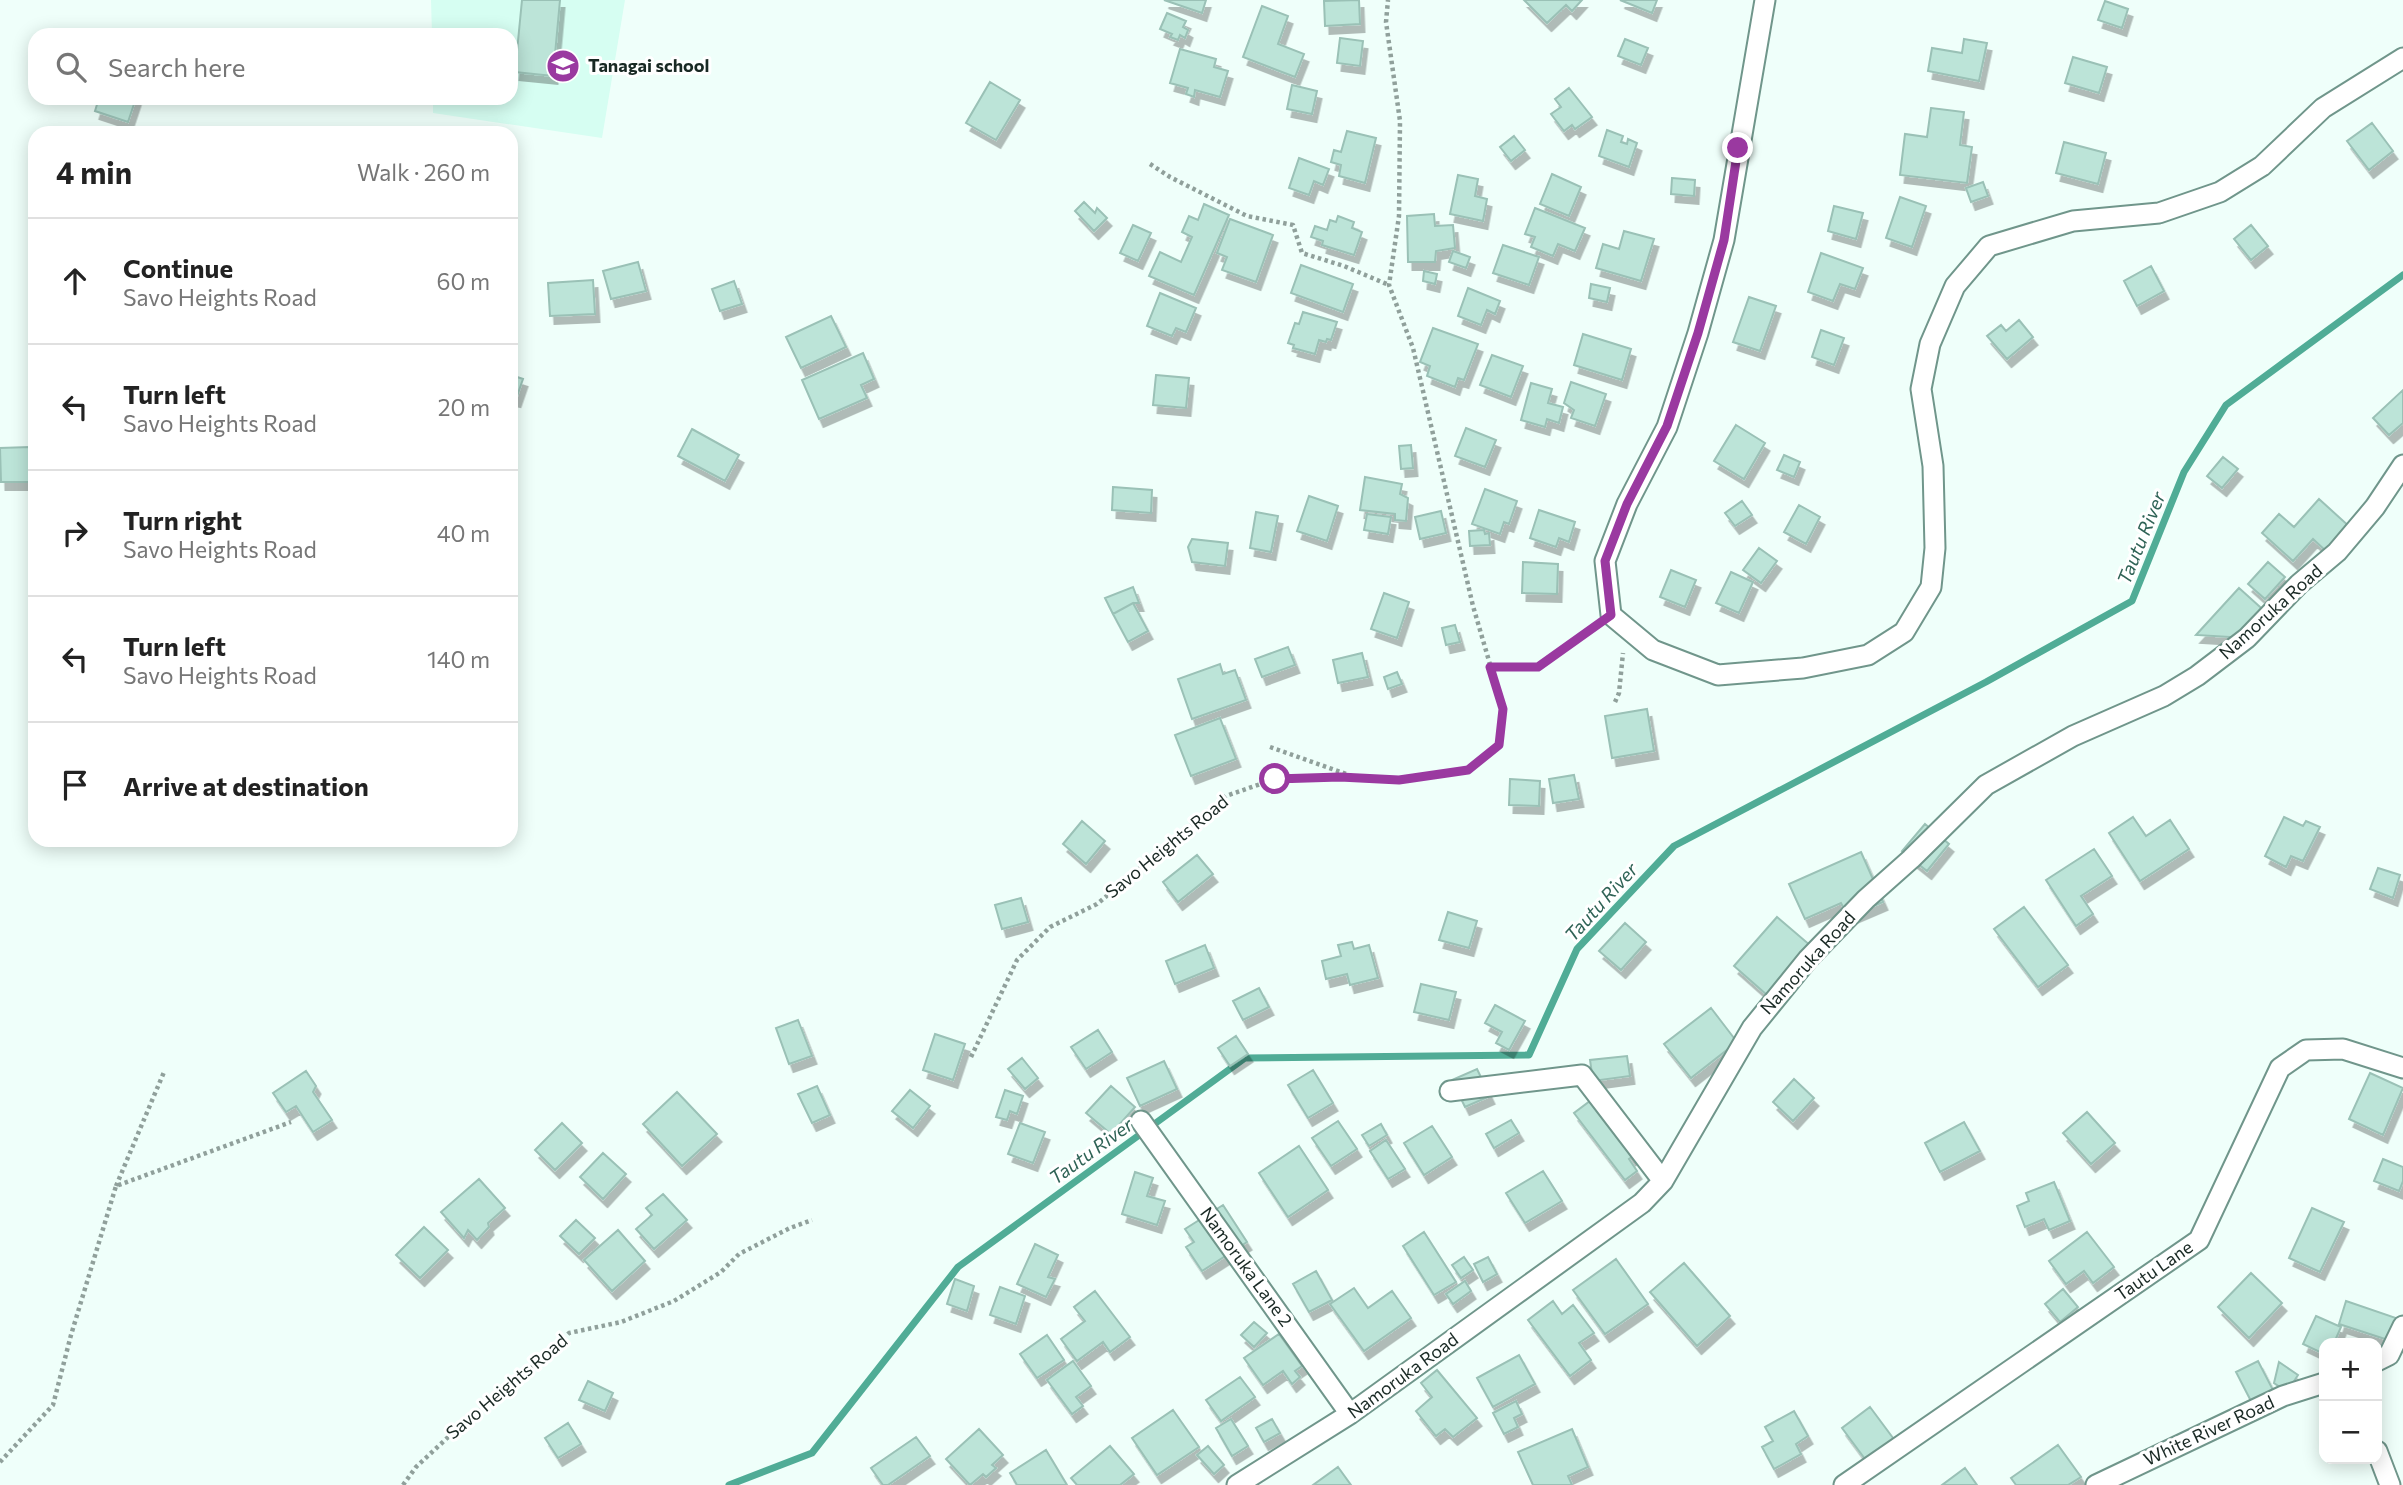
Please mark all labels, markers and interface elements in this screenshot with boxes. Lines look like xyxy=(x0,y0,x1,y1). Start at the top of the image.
search box xyxy=(28,28,518,105)
school or university icon: Tanagai school xyxy=(544,47,582,85)
icon: search xyxy=(52,48,90,86)
text: Search here xyxy=(108,51,246,82)
place label: Tanagai school xyxy=(588,54,709,76)
route end xyxy=(1722,132,1753,163)
text: 4 min xyxy=(56,153,132,190)
text: Walk · 260 m xyxy=(357,158,490,186)
text: Continue xyxy=(123,252,233,283)
icon: ahead xyxy=(56,262,94,300)
text: 60 m xyxy=(437,267,490,295)
text: Savo Heights Road xyxy=(123,283,317,311)
text: Turn left xyxy=(123,378,226,409)
icon: left xyxy=(56,388,94,426)
text: 20 m xyxy=(438,393,490,421)
text: Savo Heights Road xyxy=(123,409,317,437)
water label: Tautu River xyxy=(2112,487,2170,588)
text: Turn right xyxy=(123,504,242,535)
icon: right xyxy=(56,514,94,552)
text: 40 m xyxy=(437,519,490,547)
text: Savo Heights Road xyxy=(123,535,317,563)
street label: Namoruka Road xyxy=(2214,559,2326,663)
text: Turn left xyxy=(123,630,226,661)
icon: left xyxy=(56,640,94,678)
text: 140 m xyxy=(427,645,490,673)
text: Savo Heights Road xyxy=(123,661,317,689)
route start xyxy=(1259,763,1290,794)
icon: arrive xyxy=(56,766,94,804)
text: Arrive at destination xyxy=(123,770,369,801)
street label: Savo Heights Road xyxy=(1101,790,1232,902)
water label: Tautu River xyxy=(1559,857,1643,946)
street label: Namoruka Road xyxy=(1755,906,1859,1018)
water label: Tautu River xyxy=(1044,1112,1138,1189)
street label: Namoruka Lane 2 xyxy=(1196,1202,1298,1330)
street label: Tautu Lane xyxy=(2110,1235,2197,1305)
street label: Namoruka Road xyxy=(1343,1328,1462,1423)
street label: Savo Heights Road xyxy=(441,1329,572,1443)
map controls xyxy=(2319,1338,2382,1464)
button: + xyxy=(2319,1338,2382,1401)
street label: White River Road xyxy=(2140,1390,2277,1470)
button: − xyxy=(2319,1401,2382,1464)

